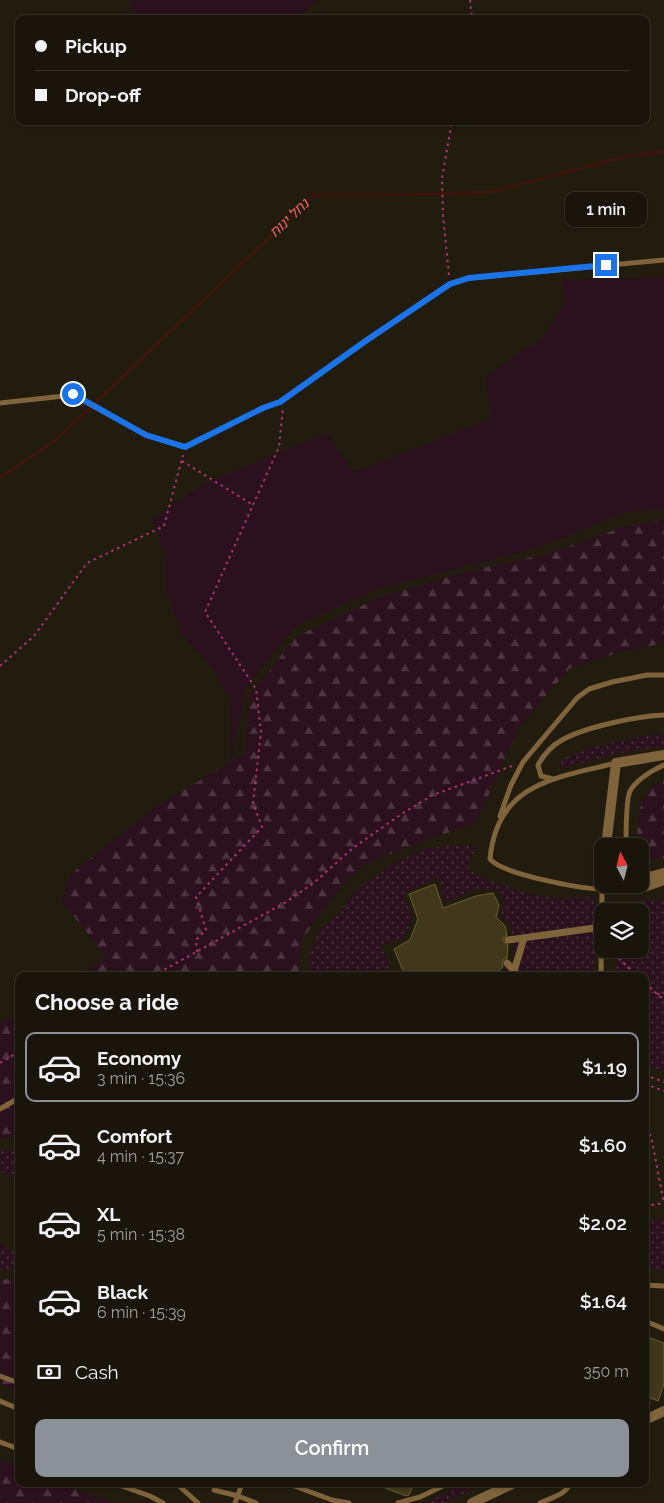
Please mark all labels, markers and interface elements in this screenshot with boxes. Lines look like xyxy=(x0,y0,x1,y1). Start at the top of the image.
text: Pickup xyxy=(65,35,127,57)
text: Drop-off xyxy=(65,84,141,106)
callout: 1 min xyxy=(565,192,647,228)
water label: נחל ינוח xyxy=(266,194,313,241)
text: 1 min xyxy=(586,200,626,219)
route end xyxy=(595,254,617,276)
route start xyxy=(62,383,84,405)
north arrow xyxy=(594,838,649,892)
map controls xyxy=(594,838,649,958)
button: layers xyxy=(594,903,649,958)
text: Choose a ride xyxy=(35,989,179,1015)
icon: car xyxy=(37,1045,82,1090)
text: Economy xyxy=(97,1047,181,1069)
text: $1.19 xyxy=(582,1056,627,1078)
text: 3 min · 15:36 xyxy=(97,1069,185,1088)
icon: car xyxy=(37,1123,82,1168)
text: Comfort xyxy=(97,1125,172,1147)
text: $1.60 xyxy=(579,1134,627,1156)
text: 4 min · 15:37 xyxy=(97,1147,184,1166)
icon: car xyxy=(37,1201,82,1246)
text: XL xyxy=(97,1203,120,1225)
text: $2.02 xyxy=(578,1212,627,1234)
text: 5 min · 15:38 xyxy=(97,1225,185,1244)
icon: car xyxy=(37,1279,82,1324)
text: Black xyxy=(97,1281,148,1303)
text: $1.64 xyxy=(580,1290,627,1312)
text: 6 min · 15:39 xyxy=(97,1303,186,1322)
icon: cash xyxy=(35,1358,63,1386)
text: Cash xyxy=(75,1361,119,1383)
text: 350 m xyxy=(583,1362,629,1381)
button: Confirm xyxy=(35,1419,629,1477)

